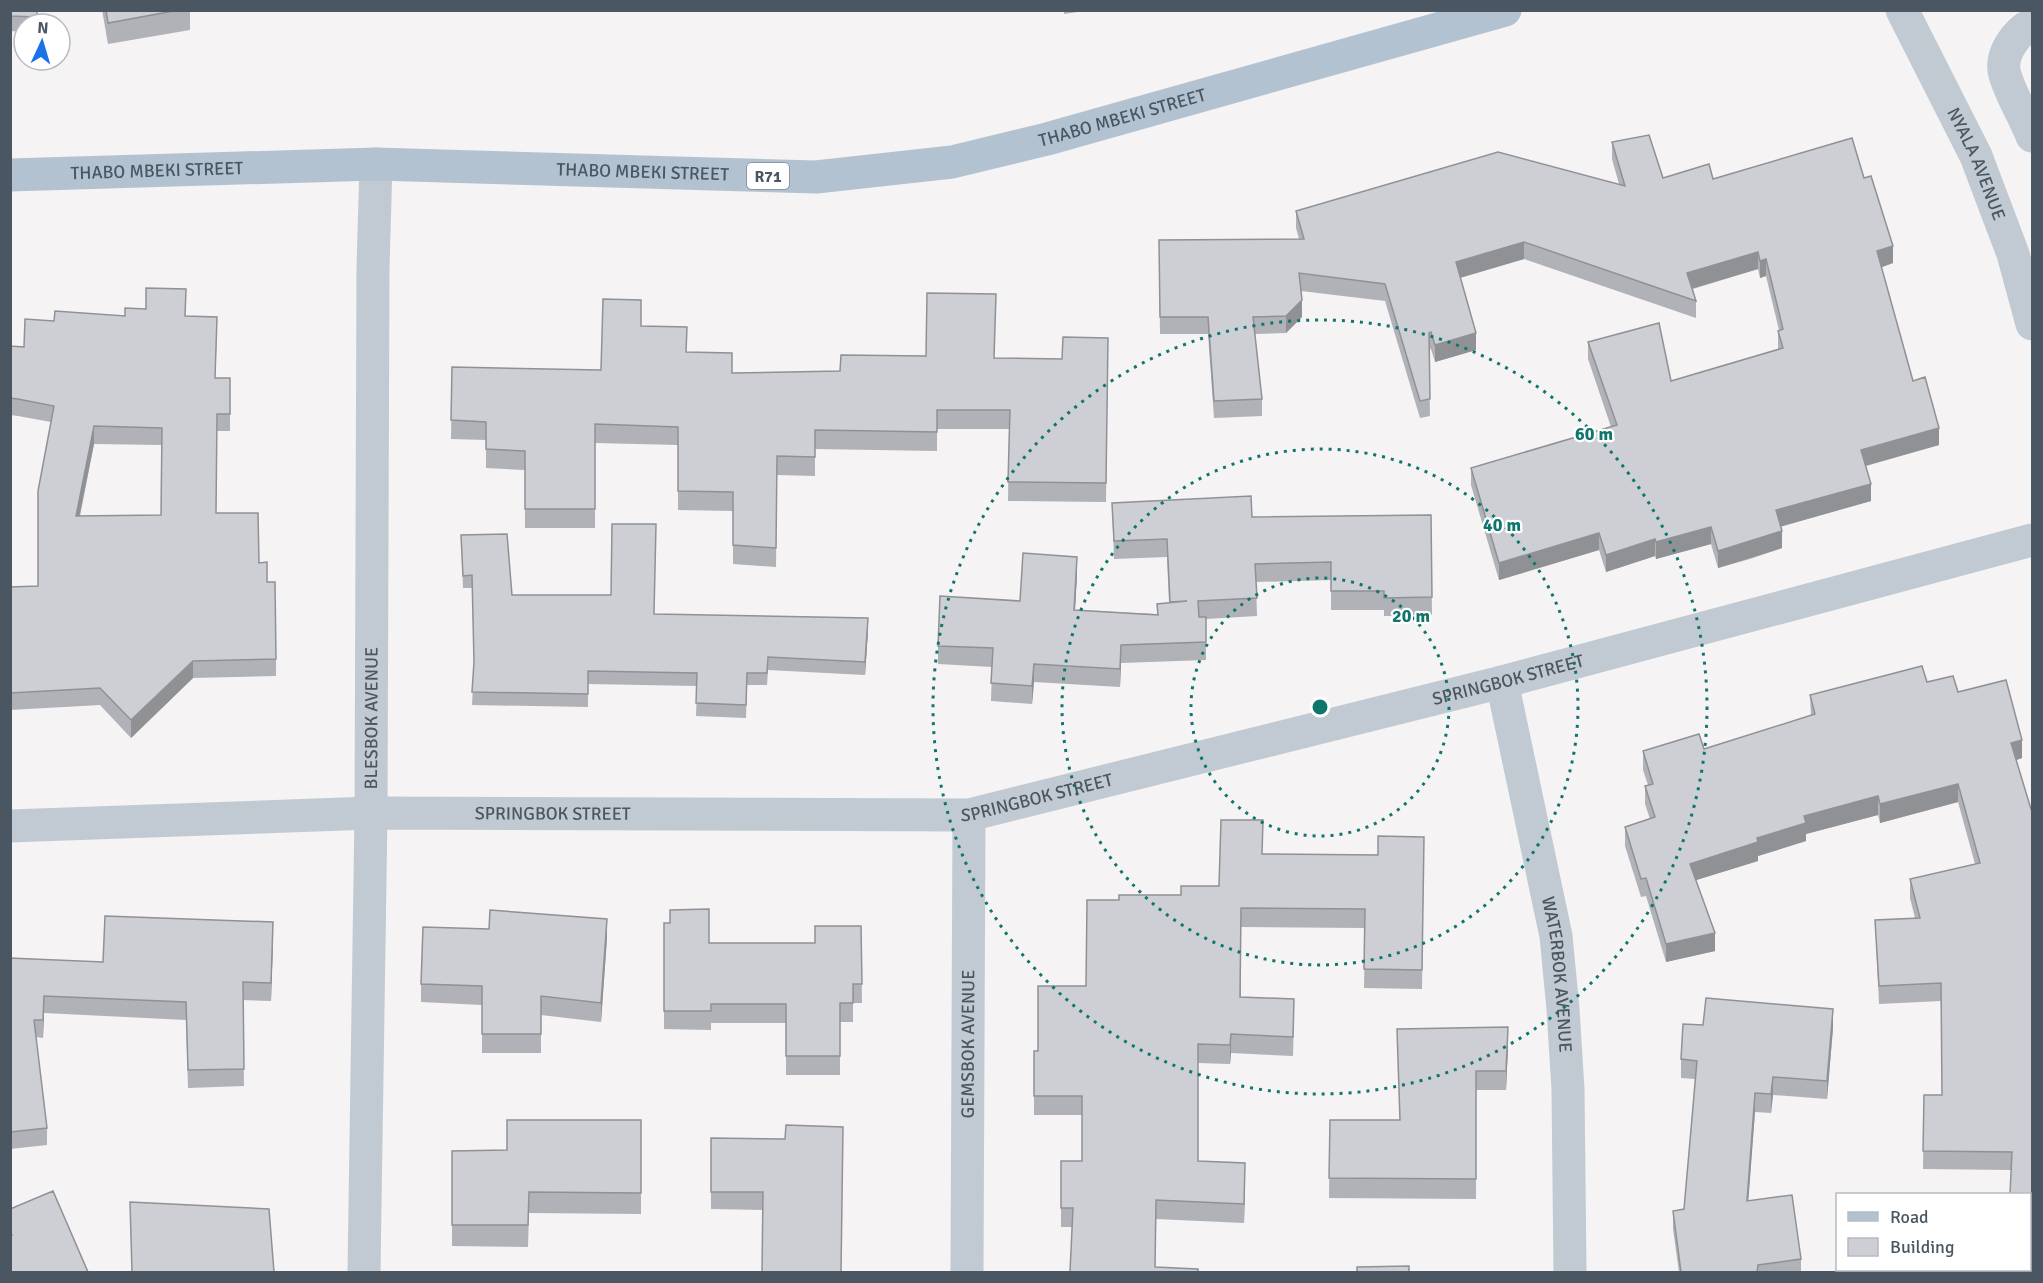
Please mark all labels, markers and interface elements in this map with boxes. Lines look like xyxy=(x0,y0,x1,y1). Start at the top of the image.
north arrow xyxy=(12,12,72,72)
text: N xyxy=(37,18,49,38)
street label: THABO MBEKI STREET xyxy=(1036,84,1208,152)
street label: NYALA AVENUE xyxy=(1942,104,2010,223)
street label: THABO MBEKI STREET xyxy=(70,157,244,184)
street label: THABO MBEKI STREET xyxy=(556,158,730,185)
road number: R71 xyxy=(747,163,789,189)
text: 60 m xyxy=(1575,423,1613,445)
text: 40 m xyxy=(1483,514,1521,536)
text: 20 m xyxy=(1392,605,1430,627)
street label: BLESBOK AVENUE xyxy=(360,647,383,789)
street label: SPRINGBOK STREET xyxy=(1430,649,1587,710)
centre of rings xyxy=(1310,697,1330,717)
street label: SPRINGBOK STREET xyxy=(961,769,1115,826)
street label: SPRINGBOK STREET xyxy=(475,802,631,825)
street label: WATERBOK AVENUE xyxy=(1537,894,1577,1053)
street label: GEMSBOK AVENUE xyxy=(957,970,979,1118)
legend xyxy=(1836,1193,2031,1271)
text: Road xyxy=(1890,1206,1929,1228)
text: Building xyxy=(1890,1236,1954,1258)

